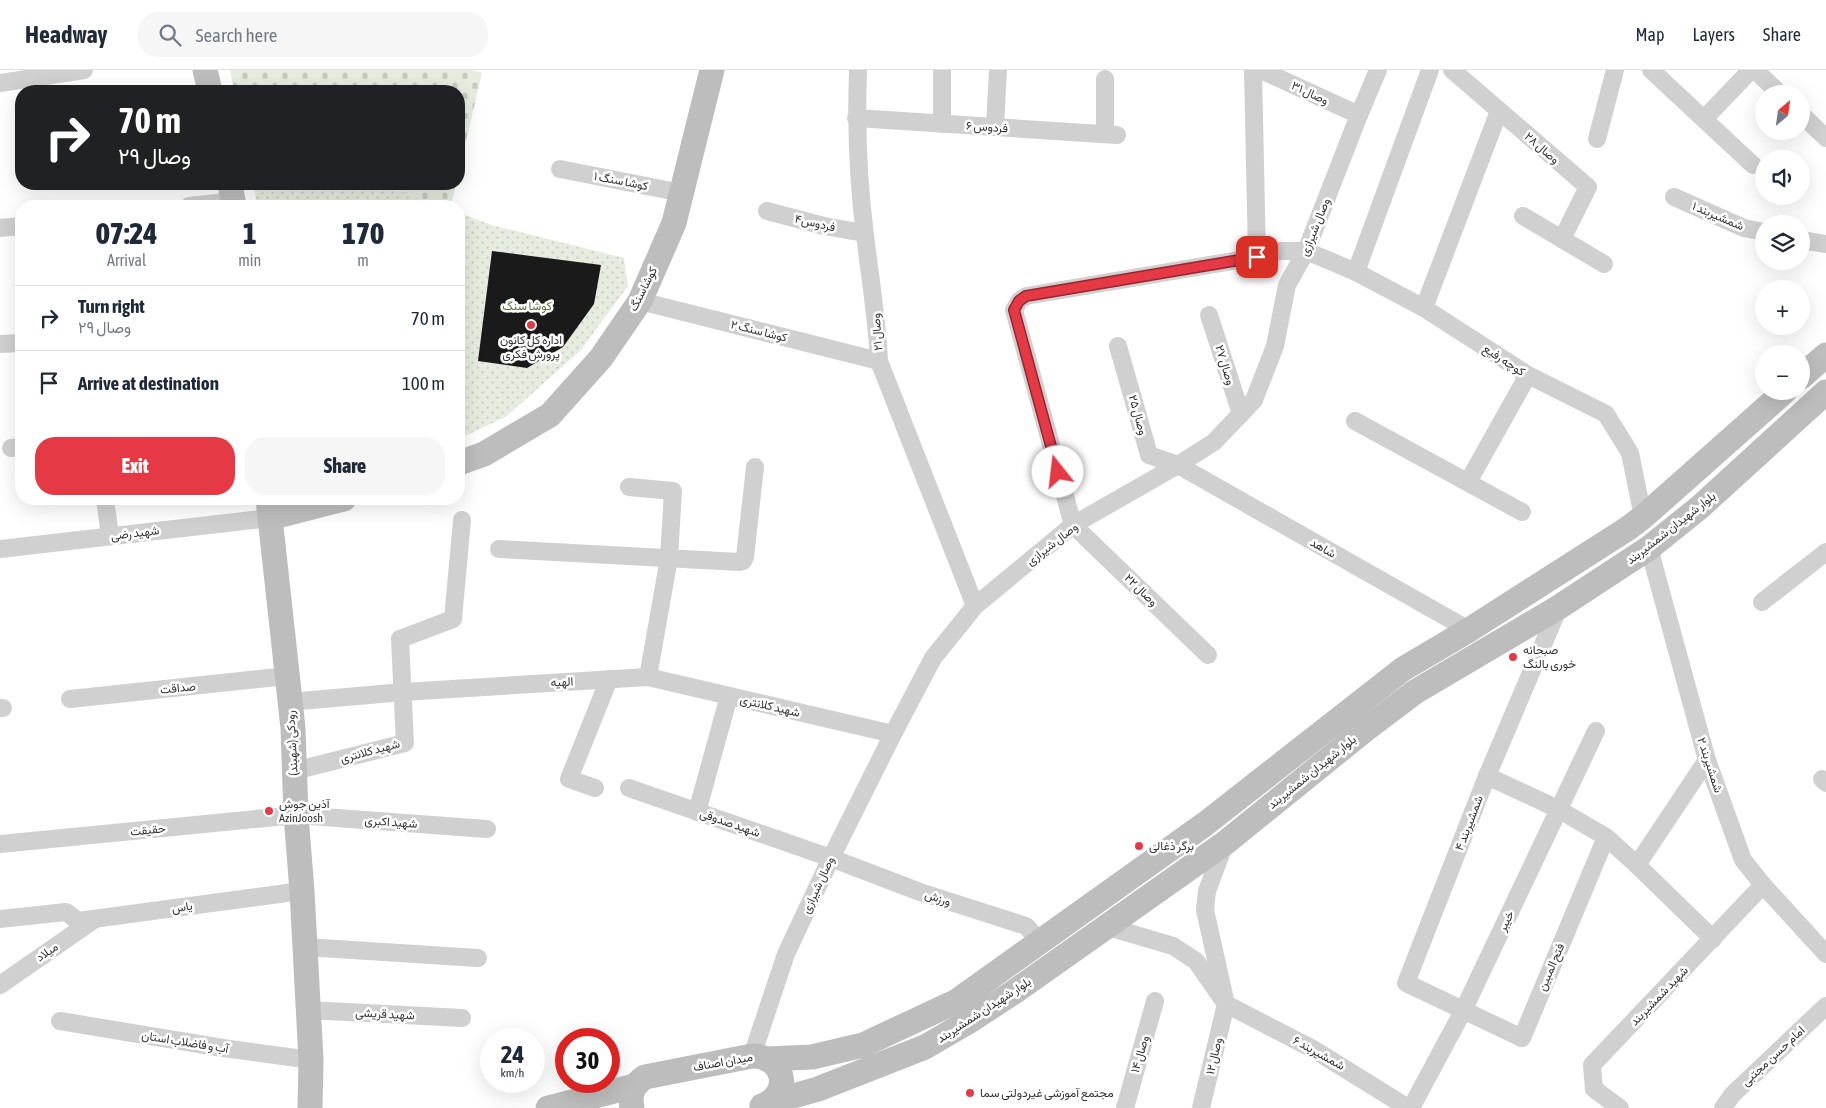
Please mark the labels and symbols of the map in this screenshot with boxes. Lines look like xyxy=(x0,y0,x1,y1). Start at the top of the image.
street label: وصال ۳۱ xyxy=(1289,78,1331,109)
north arrow xyxy=(1755,85,1810,140)
street label: فردوس ۶ xyxy=(966,119,1008,136)
street label: وصال ۲۸ xyxy=(1521,129,1562,168)
street label: کوشا سنگ ۱ xyxy=(593,169,649,194)
street label: وصال شیرازی xyxy=(1297,196,1334,258)
street label: شمشیربند ۱ xyxy=(1690,199,1746,234)
street label: فردوس۴ xyxy=(793,212,837,235)
pin xyxy=(1236,236,1278,278)
street label: کوشاسنگ xyxy=(626,264,661,314)
park label: کوشا سنگ xyxy=(502,299,552,314)
street label: وصال ۲۱ xyxy=(869,313,886,351)
street label: کوشا سنگ ۲ xyxy=(729,317,789,346)
marker: اداره کل کانون پرورش فکری xyxy=(525,319,537,331)
place label: اداره کل کانون پرورش فکری xyxy=(500,333,562,362)
street label: کوچه رفیع xyxy=(1479,341,1528,381)
street label: وصال ۲۷ xyxy=(1211,343,1238,387)
street label: وصال ۲۵ xyxy=(1125,393,1150,437)
position arrow xyxy=(1031,445,1083,497)
street label: بلوار شهیدان شمشیربند xyxy=(1624,489,1719,568)
street label: وصال شیرازی xyxy=(1024,520,1081,569)
street label: شهید رضی xyxy=(110,523,160,544)
street label: شاهد xyxy=(1308,535,1338,561)
street label: وصال ۲۲ xyxy=(1121,571,1160,610)
place label: صبحانه خوری بالنگ xyxy=(1523,643,1576,672)
marker: صبحانه خوری بالنگ xyxy=(1507,651,1519,663)
street label: الهیه xyxy=(550,674,574,691)
street label: صداقت xyxy=(159,679,197,697)
street label: شهید کلانتری xyxy=(738,692,801,721)
street label: رودکی (شهبند) xyxy=(283,710,302,776)
street label: بلوار شهیدان شمشیربند xyxy=(1265,732,1360,813)
street label: شهید کلانتری xyxy=(339,736,402,767)
street label: شمشیربند ۲ xyxy=(1694,736,1726,795)
street label: شمشیربند ۴ xyxy=(1452,793,1487,853)
place label: آذین جوش AzinJoosh xyxy=(279,797,331,825)
marker: آذین جوش AzinJoosh xyxy=(263,805,275,817)
street label: شهید صدوقی xyxy=(698,806,762,841)
street label: شهید اکبری xyxy=(364,813,418,832)
street label: حقیقت xyxy=(130,821,166,839)
place label: برگر ذغالی xyxy=(1149,839,1194,854)
marker: برگر ذغالی xyxy=(1133,840,1145,852)
street label: وصال شیرازی xyxy=(799,854,838,916)
street label: ورزش xyxy=(923,887,953,910)
street label: یاس xyxy=(171,899,194,916)
street label: خیبر xyxy=(1495,908,1518,935)
street label: میلاد xyxy=(33,939,61,965)
street label: فتح المبین xyxy=(1535,941,1569,994)
street label: شهید شمشیربند xyxy=(1627,963,1692,1029)
street label: بلوار شهیدان شمشیربند xyxy=(934,974,1034,1047)
street label: شهید قریشی xyxy=(355,1005,415,1024)
street label: امام حسن مجتبی xyxy=(1738,1023,1808,1090)
street label: آب و فاضلاب استان xyxy=(140,1028,231,1057)
speed limit sign: 30 xyxy=(555,1028,620,1093)
street label: شمشیربند ۶ xyxy=(1290,1033,1347,1074)
street label: وصال ۱۴ xyxy=(1128,1034,1153,1075)
street label: وصال ۱۲ xyxy=(1203,1036,1226,1076)
street label: میدان اصناف xyxy=(692,1050,754,1074)
place label: مجتمع آموزشی غیردولتی سما xyxy=(980,1086,1114,1102)
marker: مجتمع آموزشی غیردولتی سما xyxy=(964,1087,976,1099)

